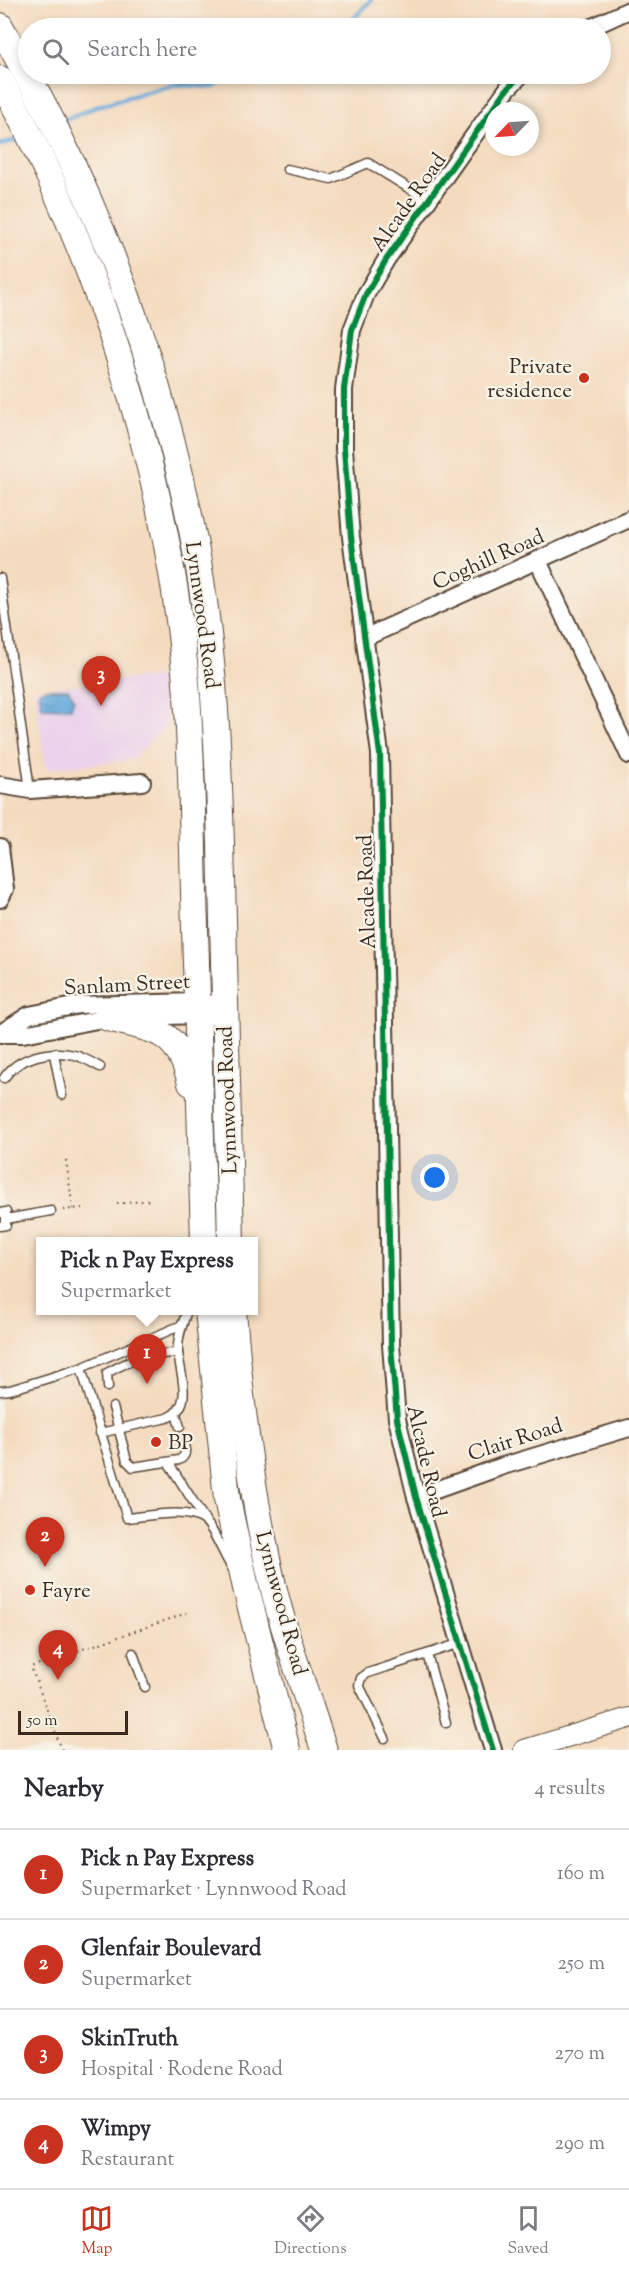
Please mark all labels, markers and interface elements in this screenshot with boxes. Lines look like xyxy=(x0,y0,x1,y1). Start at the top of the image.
search box xyxy=(18,18,611,84)
icon: search xyxy=(39,35,72,68)
text: Search here xyxy=(87,35,197,67)
north arrow xyxy=(485,102,539,156)
street label: Alcade Road xyxy=(364,147,455,259)
place label: Private residence xyxy=(487,353,572,407)
marker: Private residence xyxy=(577,371,591,385)
street label: Coghill Road xyxy=(428,523,550,599)
street label: Lynnwood Road xyxy=(176,540,226,691)
pin: 3 xyxy=(82,656,120,706)
street label: Alcade Road xyxy=(351,834,385,950)
street label: Sanlam Street xyxy=(63,968,191,1004)
street label: Lynnwood Road xyxy=(211,1025,247,1175)
your location xyxy=(420,1163,449,1192)
popup xyxy=(36,1237,258,1315)
text: Pick n Pay Express xyxy=(60,1246,234,1278)
text: Supermarket xyxy=(60,1278,171,1307)
pin: 1 xyxy=(128,1334,166,1384)
street label: Alcade Road xyxy=(398,1402,453,1521)
street label: Clair Road xyxy=(464,1411,567,1470)
place label: BP xyxy=(168,1429,193,1459)
marker: BP xyxy=(149,1435,163,1449)
pin: 2 xyxy=(26,1518,64,1567)
street label: Lynnwood Road xyxy=(246,1528,314,1679)
place label: Fayre xyxy=(42,1577,91,1607)
marker: Fayre xyxy=(23,1583,37,1597)
pin: 4 xyxy=(38,1630,78,1680)
scale bar xyxy=(18,1708,128,1736)
text: 50 m xyxy=(27,1710,58,1733)
text: Nearby xyxy=(24,1771,104,1808)
text: 4 results xyxy=(534,1775,605,1804)
text: Pick n Pay Express xyxy=(81,1844,254,1876)
text: 1 xyxy=(40,1860,47,1889)
text: 160 m xyxy=(557,1860,605,1889)
text: Supermarket · Lynnwood Road xyxy=(81,1876,347,1905)
text: Glenfair Boulevard xyxy=(81,1934,261,1966)
text: 2 xyxy=(39,1950,48,1979)
text: 250 m xyxy=(557,1950,605,1979)
text: Supermarket xyxy=(81,1966,192,1995)
text: SkinTruth xyxy=(81,2024,178,2056)
text: 3 xyxy=(39,2040,48,2069)
text: 270 m xyxy=(555,2040,605,2069)
text: Hospital · Rodene Road xyxy=(81,2056,283,2085)
text: Wimpy xyxy=(81,2114,151,2146)
text: 4 xyxy=(38,2130,49,2159)
text: 290 m xyxy=(555,2130,605,2159)
text: Restaurant xyxy=(81,2146,174,2175)
tab: Map xyxy=(80,2202,113,2261)
tab: Directions xyxy=(274,2202,347,2261)
tab: Saved xyxy=(507,2202,549,2261)

